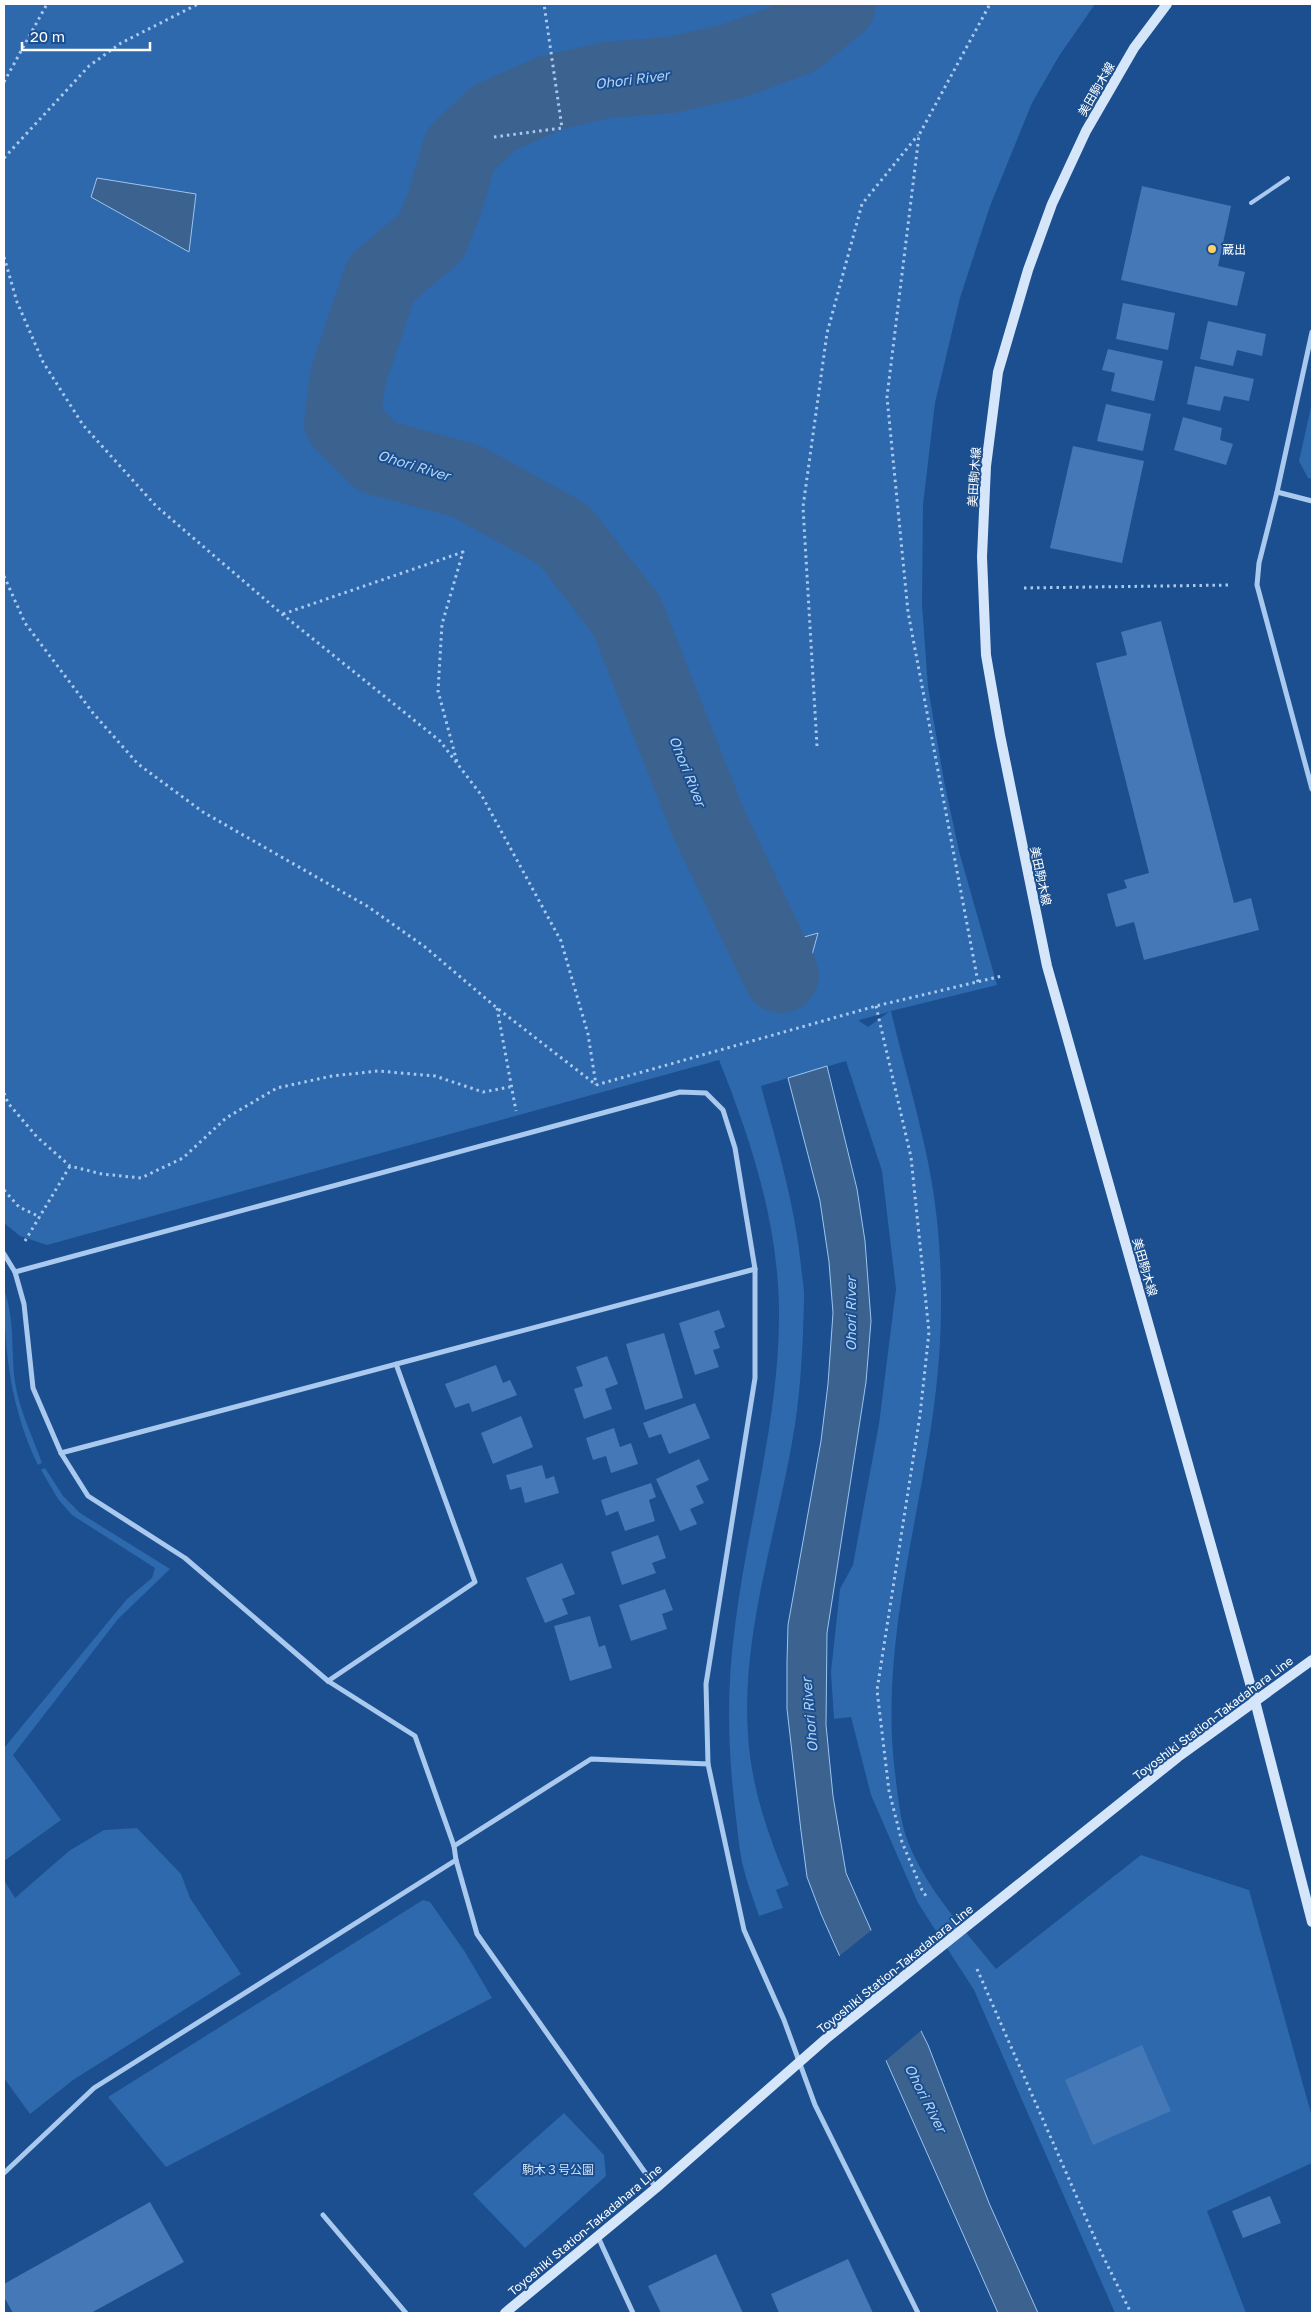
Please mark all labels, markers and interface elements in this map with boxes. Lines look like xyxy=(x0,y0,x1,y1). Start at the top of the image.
scale bar xyxy=(22,20,150,52)
text: 20 m xyxy=(30,27,65,45)
street label: 美田駒木線 xyxy=(1075,59,1117,119)
water label: Ohori River xyxy=(594,66,673,92)
place label: 蔵出 xyxy=(1222,242,1246,257)
marker: 蔵出 xyxy=(1206,243,1218,255)
water label: Ohori River xyxy=(376,446,455,485)
street label: 美田駒木線 xyxy=(964,447,984,507)
water label: Ohori River xyxy=(666,733,711,811)
street label: 美田駒木線 xyxy=(1027,845,1055,907)
street label: 美田駒木線 xyxy=(1130,1236,1160,1298)
water label: Ohori River xyxy=(842,1274,859,1351)
street label: Toyoshiki Station-Takadahara Line xyxy=(1130,1653,1296,1783)
water label: Ohori River xyxy=(797,1675,821,1753)
street label: Toyoshiki Station-Takadahara Line xyxy=(814,1901,976,2037)
water label: Ohori River xyxy=(902,2061,952,2137)
street label: Toyoshiki Station-Takadahara Line xyxy=(505,2161,665,2299)
park label: 駒木３号公園 xyxy=(522,2162,594,2177)

